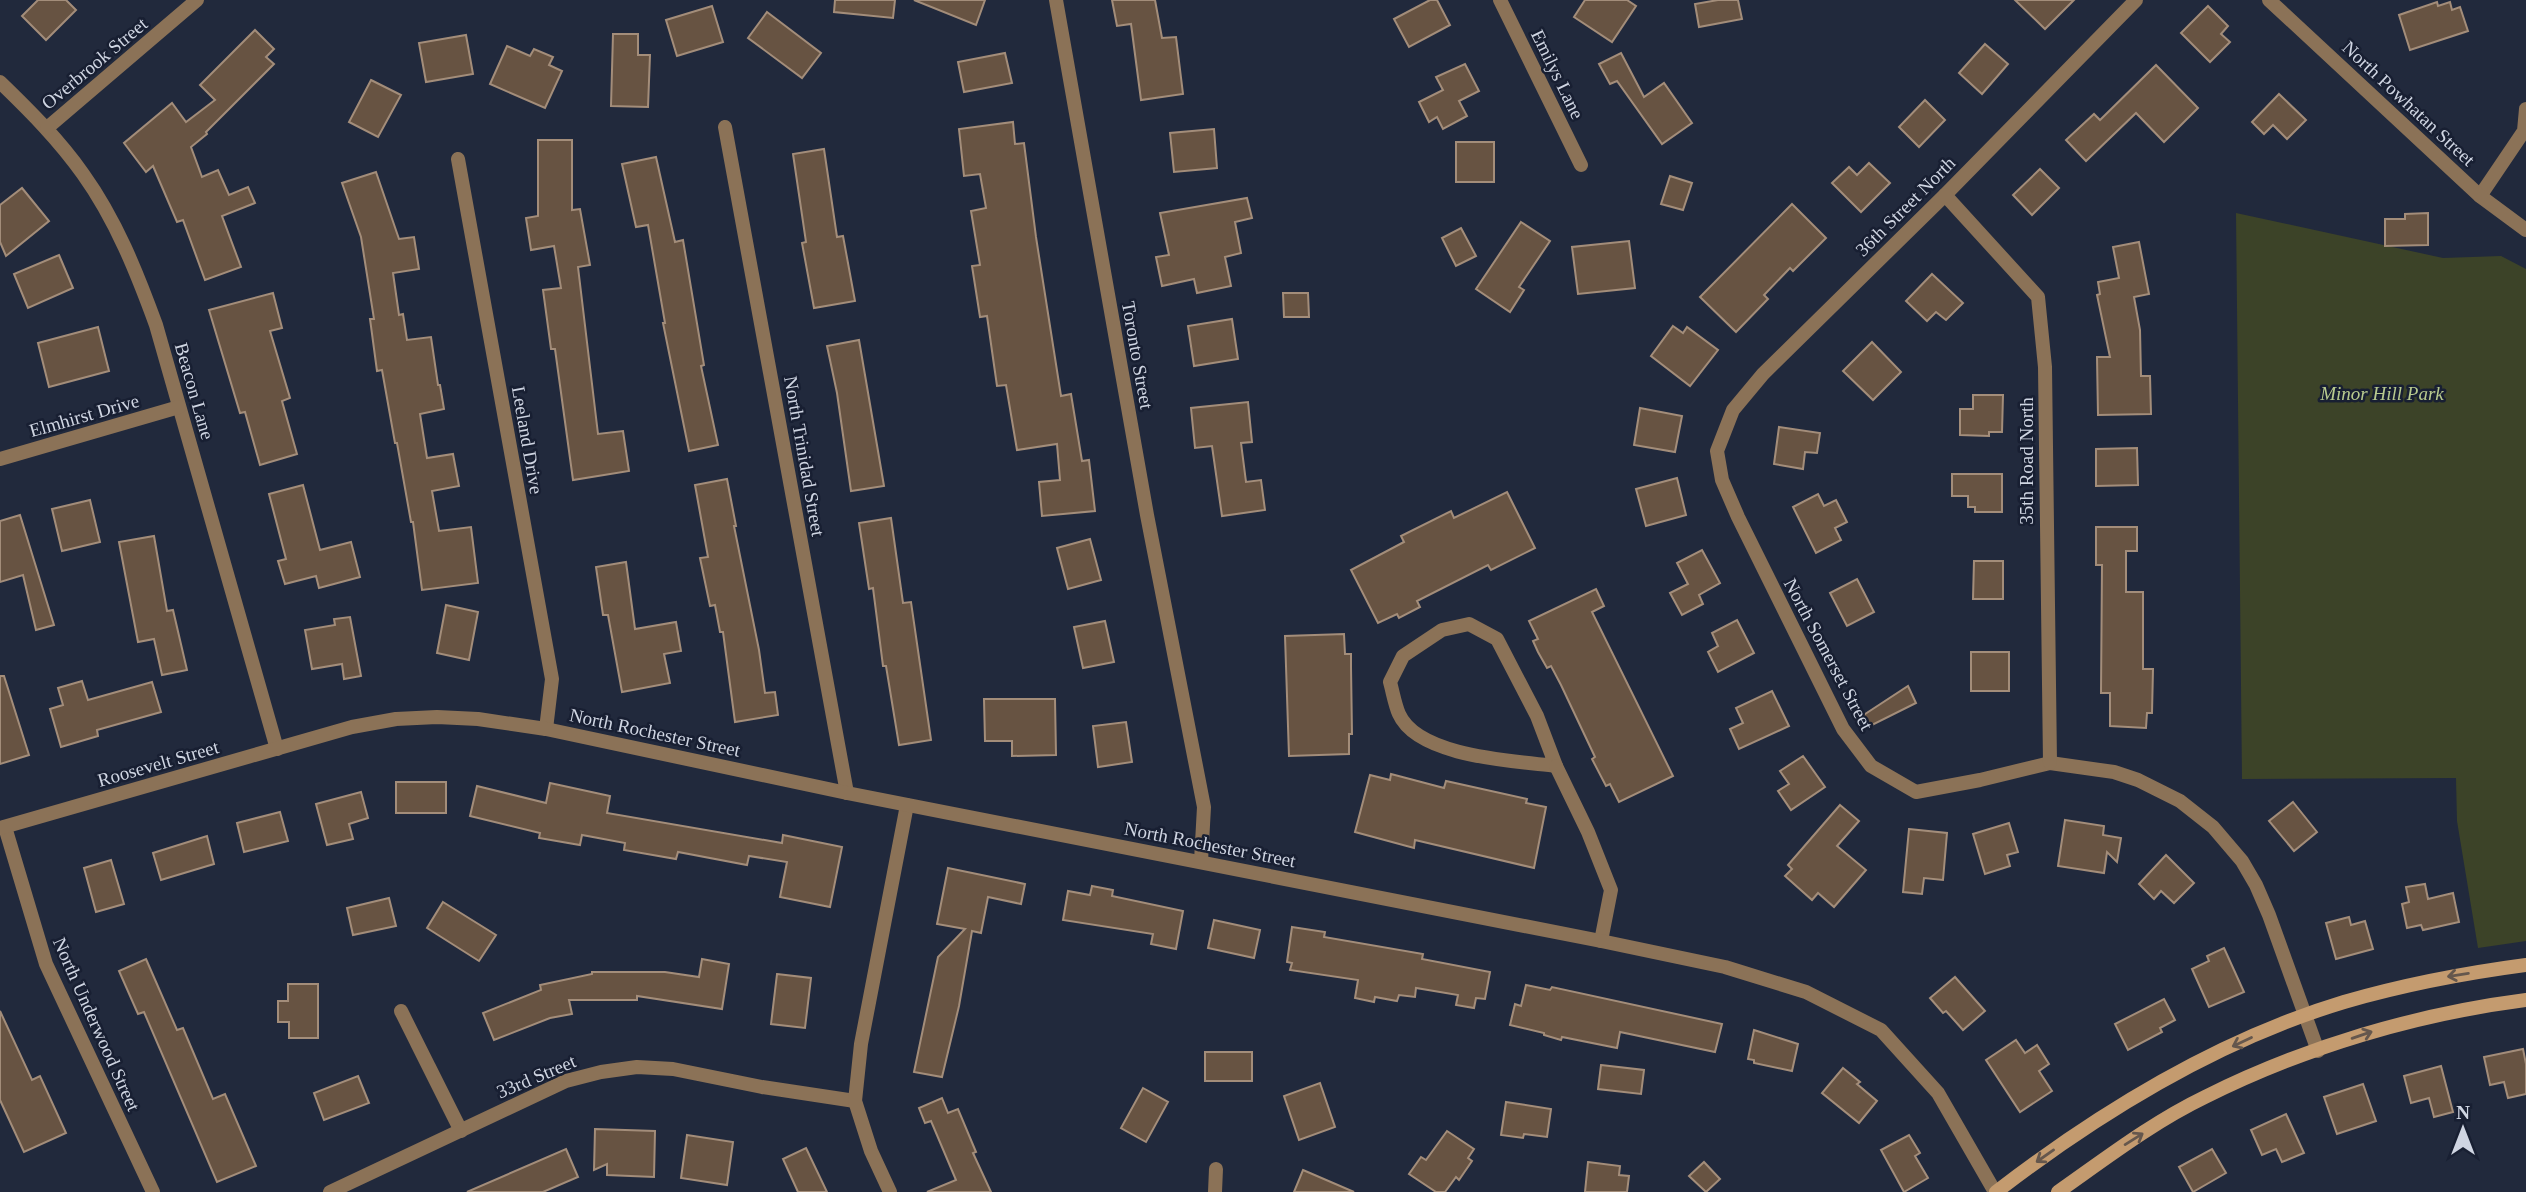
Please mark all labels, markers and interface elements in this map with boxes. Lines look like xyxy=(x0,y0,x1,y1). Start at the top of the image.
street label: Overbrook Street xyxy=(37,13,152,114)
street label: Emilys Lane xyxy=(1527,26,1588,122)
street label: North Powhatan Street xyxy=(2338,37,2480,171)
street label: 36th Street North xyxy=(1851,152,1960,260)
street label: Toronto Street xyxy=(1118,300,1157,411)
street label: Beacon Lane xyxy=(171,340,218,442)
street label: North Trinidad Street xyxy=(780,374,829,539)
park label: Minor Hill Park xyxy=(2319,383,2444,404)
street label: Leeland Drive xyxy=(508,384,547,496)
street label: Elmhirst Drive xyxy=(27,390,142,441)
street label: 35th Road North xyxy=(2016,397,2037,525)
street label: North Somerset Street xyxy=(1780,575,1878,734)
street label: North Rochester Street xyxy=(568,704,743,761)
street label: Roosevelt Street xyxy=(95,736,222,791)
street label: North Rochester Street xyxy=(1122,818,1298,872)
street label: North Underwood Street xyxy=(49,934,145,1115)
one-way arrow xyxy=(2448,969,2470,982)
one-way arrow xyxy=(2351,1028,2373,1040)
one-way arrow xyxy=(2232,1036,2253,1049)
street label: 33rd Street xyxy=(493,1050,580,1103)
north arrow xyxy=(2428,1094,2498,1164)
text: N xyxy=(2456,1102,2470,1123)
one-way arrow xyxy=(2123,1132,2143,1146)
one-way arrow xyxy=(2036,1149,2055,1163)

